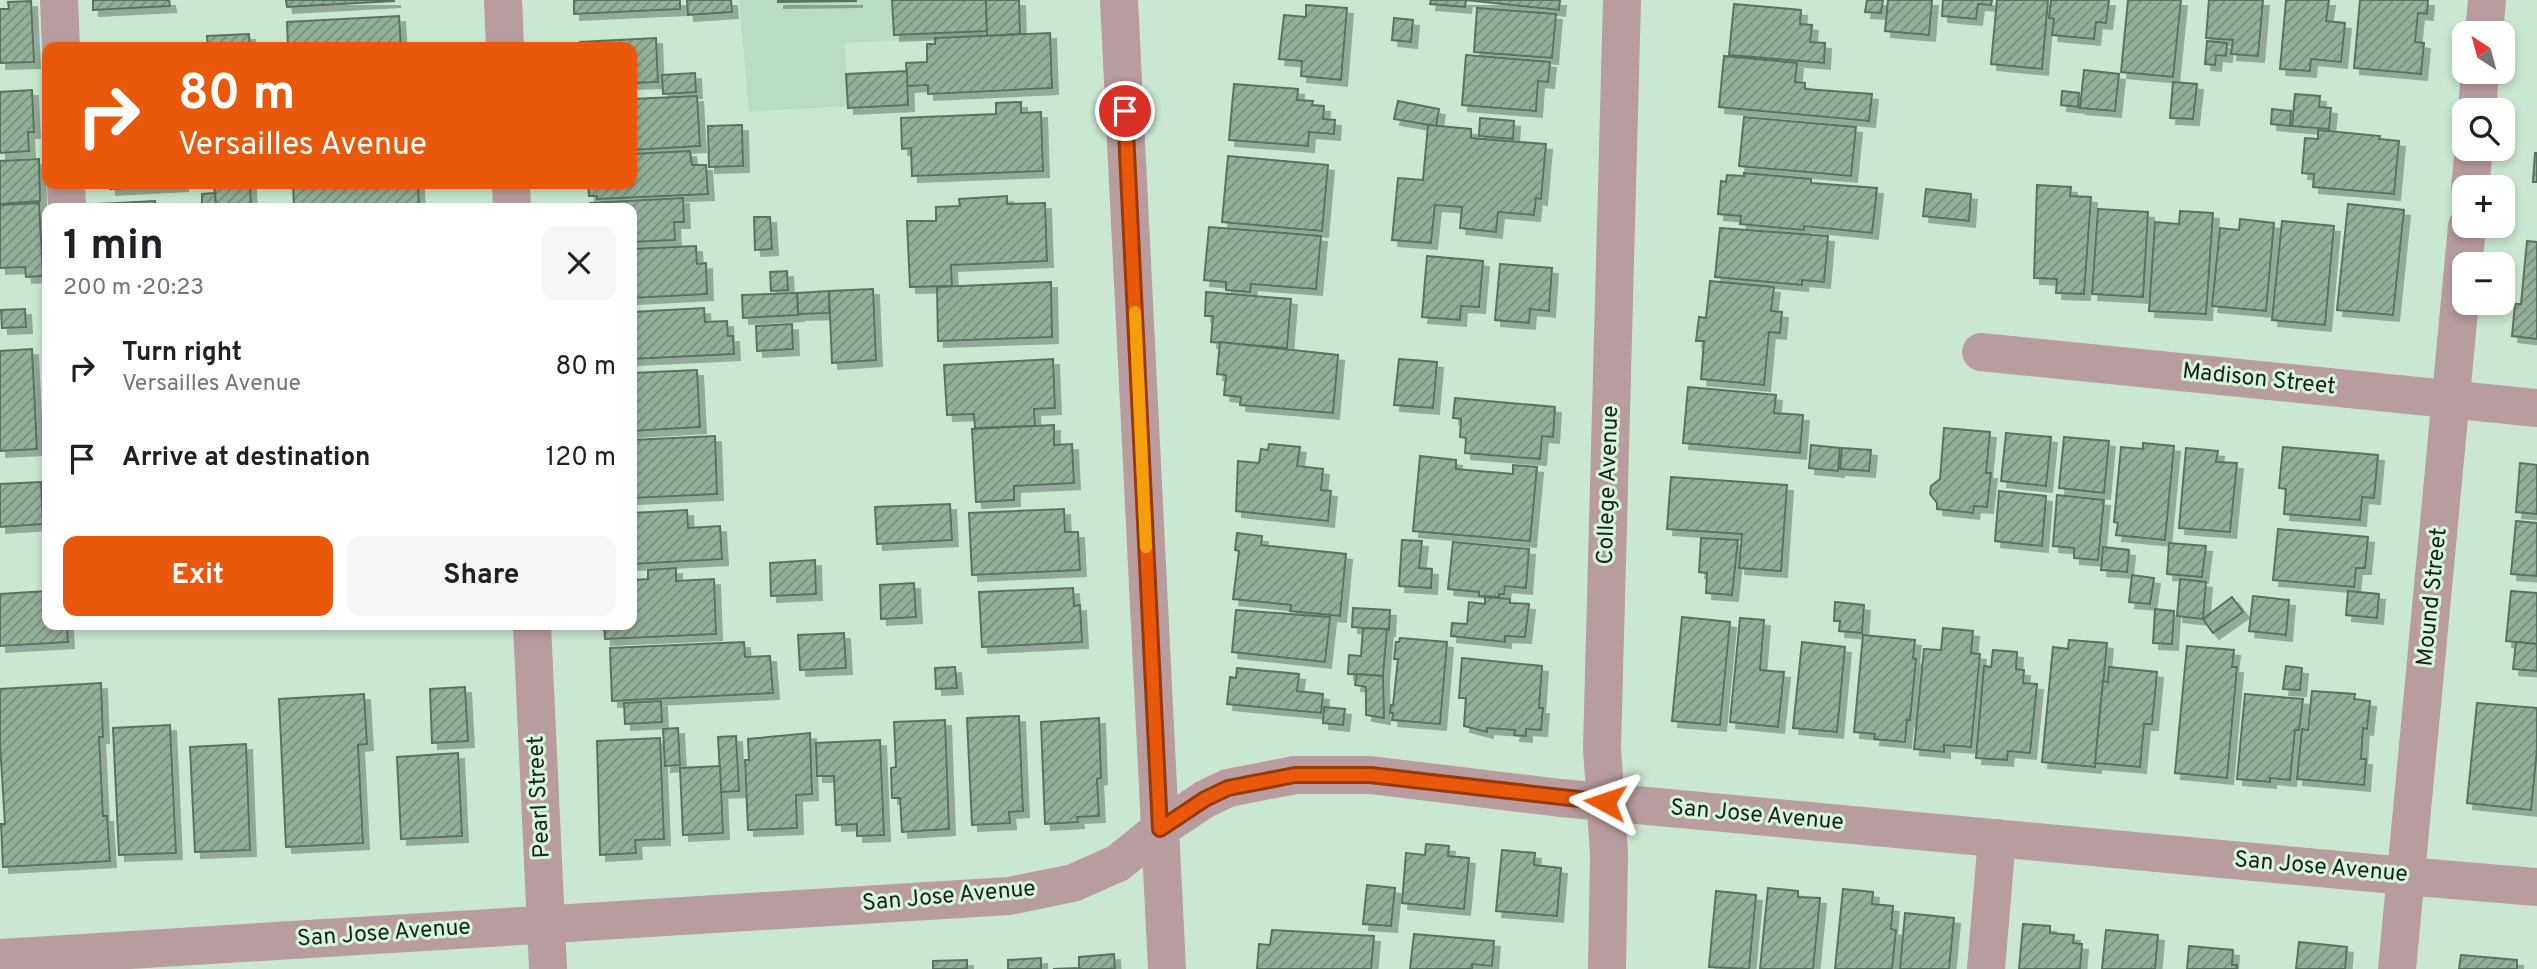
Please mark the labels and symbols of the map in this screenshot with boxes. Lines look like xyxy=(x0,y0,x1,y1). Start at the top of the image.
north arrow xyxy=(2452,21,2515,84)
pin xyxy=(1095,81,1155,141)
street label: Madison Street xyxy=(2181,358,2337,402)
street label: College Avenue xyxy=(1592,405,1626,565)
street label: Mound Street xyxy=(2411,526,2455,668)
street label: Pearl Street xyxy=(522,735,558,859)
position arrow xyxy=(1568,765,1642,839)
street label: San Jose Avenue xyxy=(1669,794,1845,838)
street label: San Jose Avenue xyxy=(2233,846,2409,890)
street label: San Jose Avenue xyxy=(861,875,1037,919)
street label: San Jose Avenue xyxy=(296,913,472,955)

